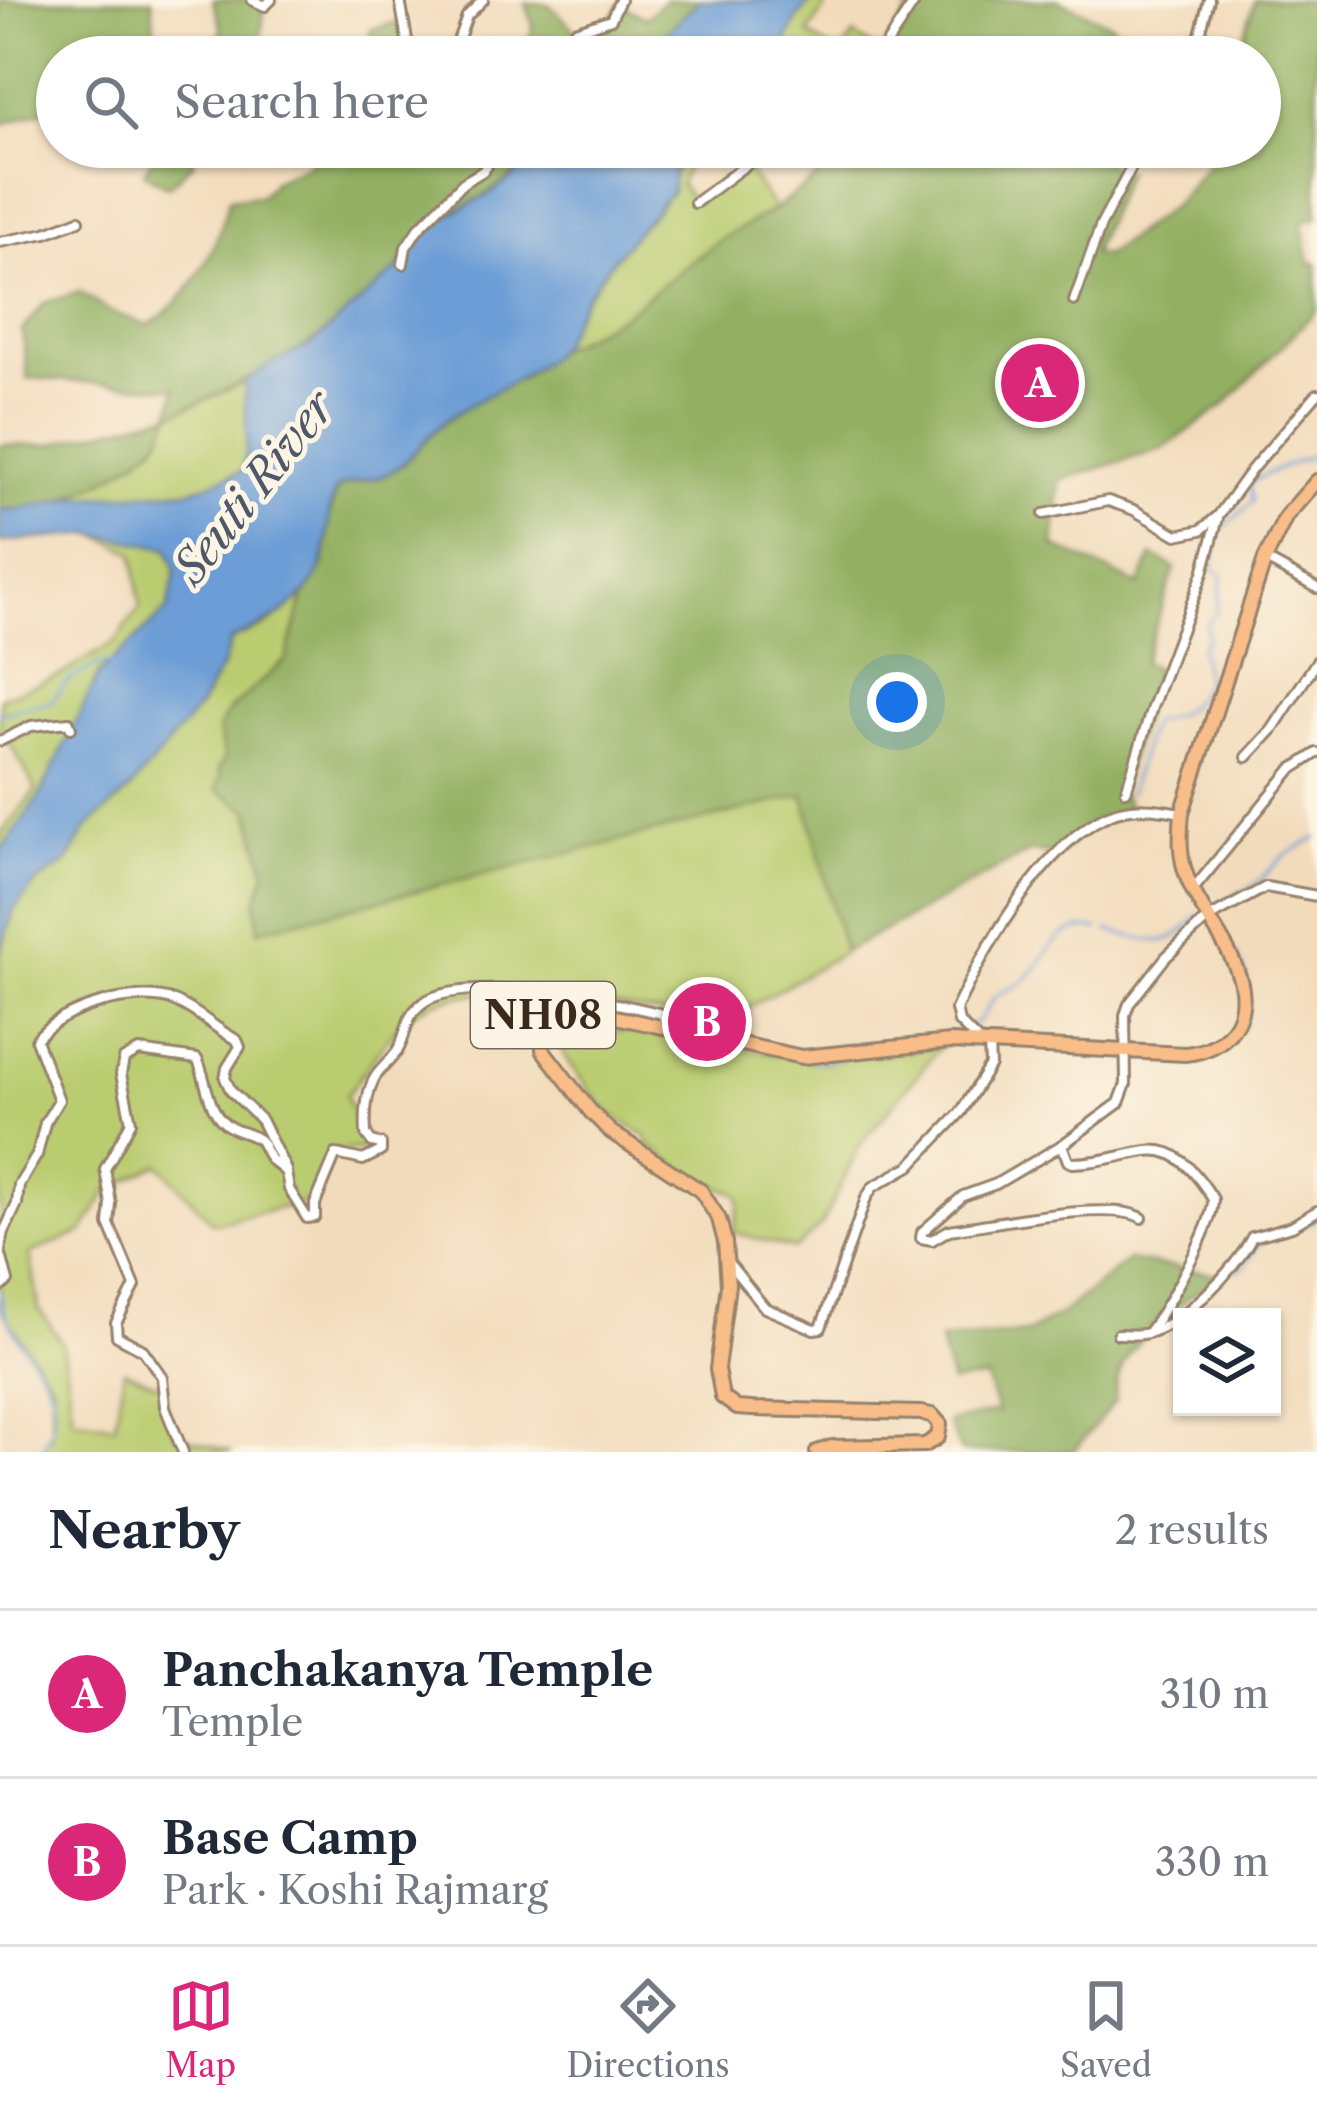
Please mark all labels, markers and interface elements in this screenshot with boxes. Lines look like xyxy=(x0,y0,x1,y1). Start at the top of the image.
search box xyxy=(36,36,1281,168)
icon: search xyxy=(78,69,144,135)
text: Search here xyxy=(174,74,429,130)
pin: A xyxy=(1001,338,1079,428)
water label: Seuti River xyxy=(160,378,348,597)
your location xyxy=(867,672,927,732)
pin: B xyxy=(668,977,746,1067)
road number: NH08 xyxy=(471,982,615,1048)
map controls xyxy=(1173,1308,1281,1416)
button: layers xyxy=(1173,1308,1281,1416)
text: Nearby xyxy=(48,1499,240,1561)
text: 2 results xyxy=(1115,1506,1269,1554)
text: Panchakanya Temple xyxy=(162,1642,653,1698)
text: A xyxy=(72,1670,102,1718)
text: 310 m xyxy=(1160,1670,1269,1718)
text: Temple xyxy=(162,1698,303,1746)
text: Base Camp xyxy=(162,1810,418,1866)
text: B xyxy=(73,1838,102,1886)
text: 330 m xyxy=(1155,1838,1269,1886)
text: Park · Koshi Rajmarg xyxy=(162,1866,548,1914)
tab: Map xyxy=(165,1973,236,2086)
tab: Directions xyxy=(567,1973,730,2086)
tab: Saved xyxy=(1060,1973,1152,2086)

